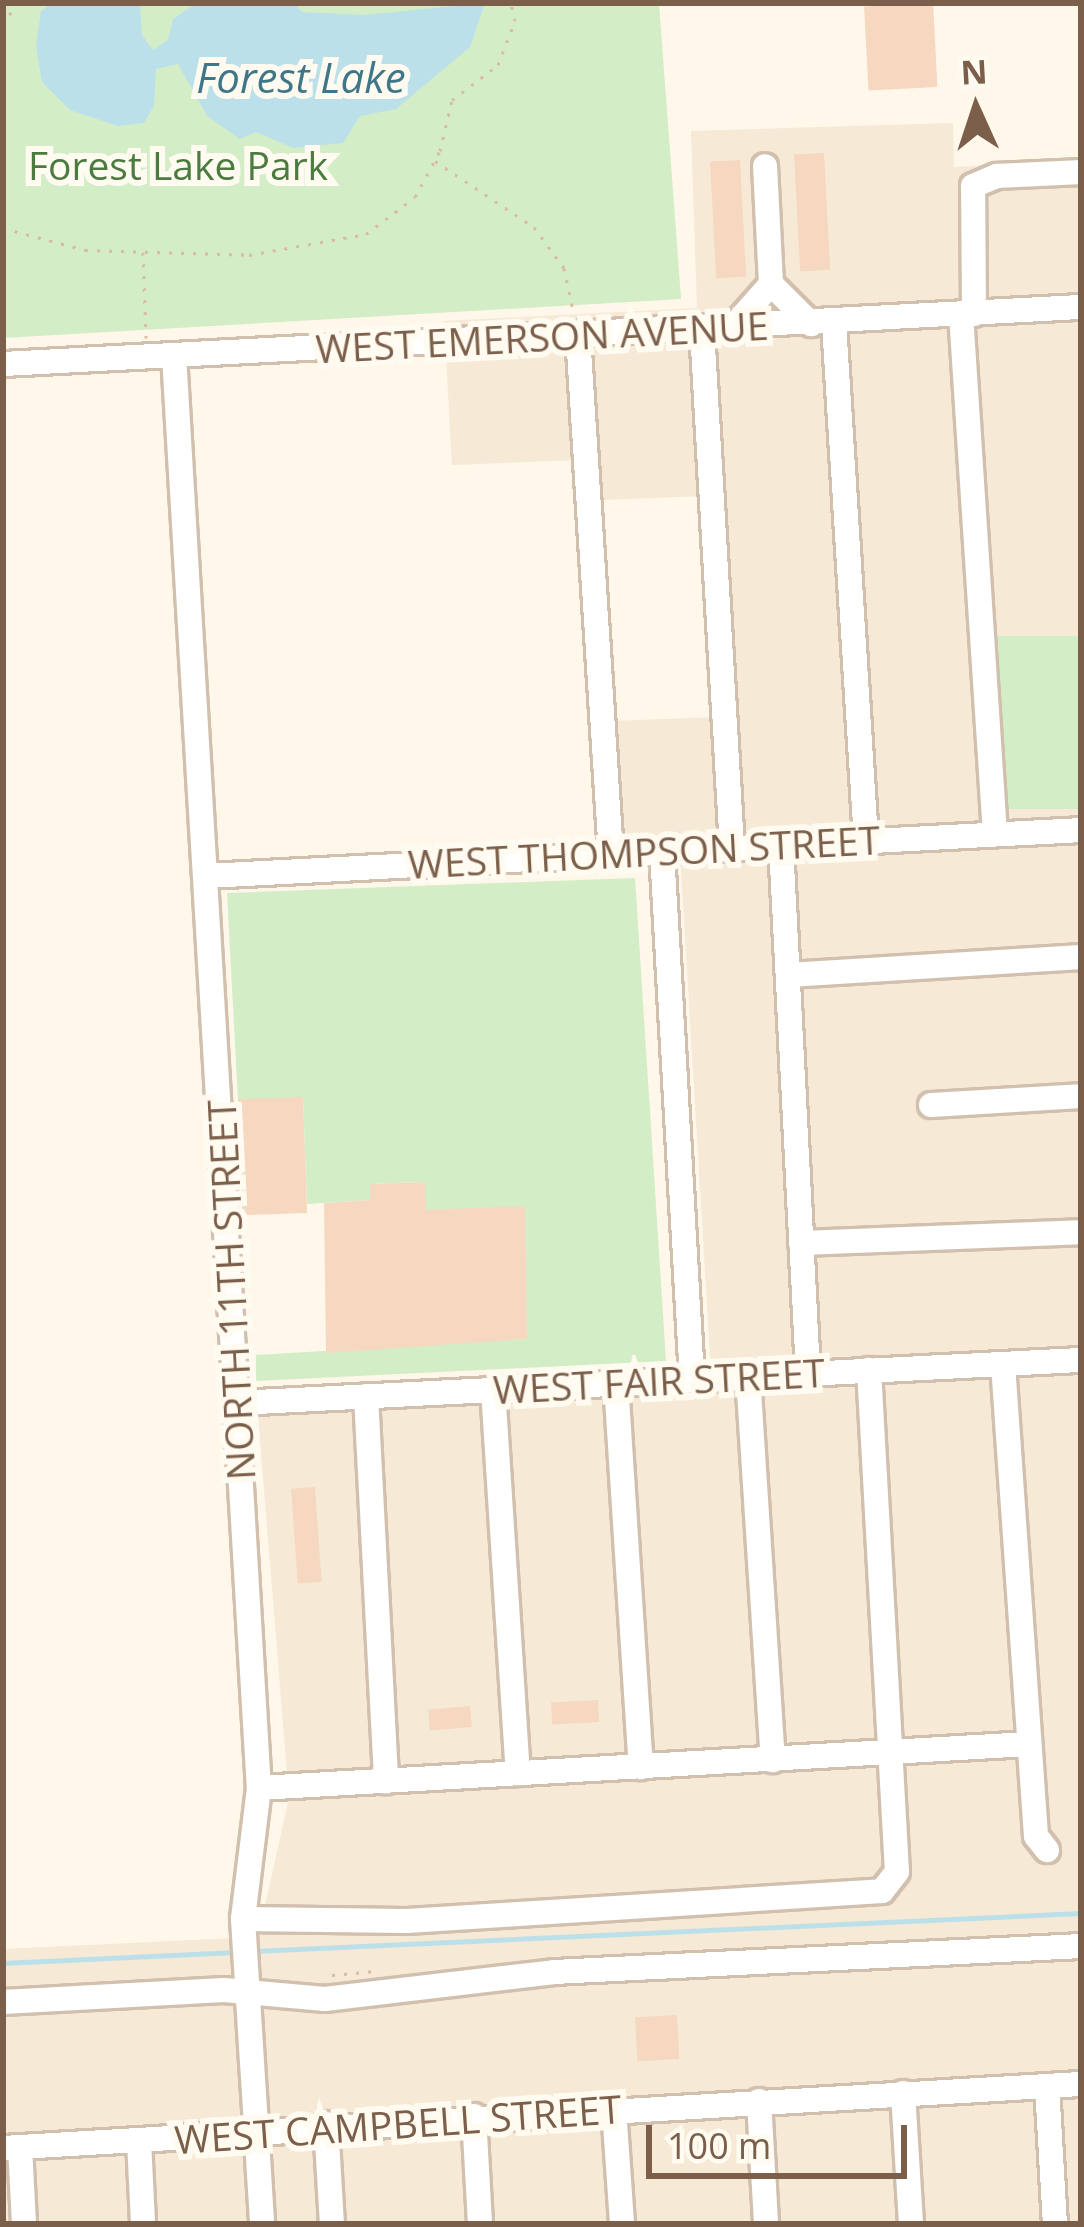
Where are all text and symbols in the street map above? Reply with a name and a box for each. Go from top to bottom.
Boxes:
north arrow [916,48,1036,168]
text: N [960,48,989,95]
water label: Forest Lake [196,52,406,102]
park label: Forest Lake Park [28,142,328,188]
street label: WEST EMERSON AVENUE [314,302,770,372]
street label: WEST THOMPSON STREET [407,816,881,888]
street label: NORTH 11TH STREET [198,1099,264,1481]
street label: WEST FAIR STREET [492,1349,826,1413]
street label: WEST CAMPBELL STREET [173,2085,623,2163]
scale bar [652,2101,913,2175]
text: 100 m [667,2121,771,2170]

